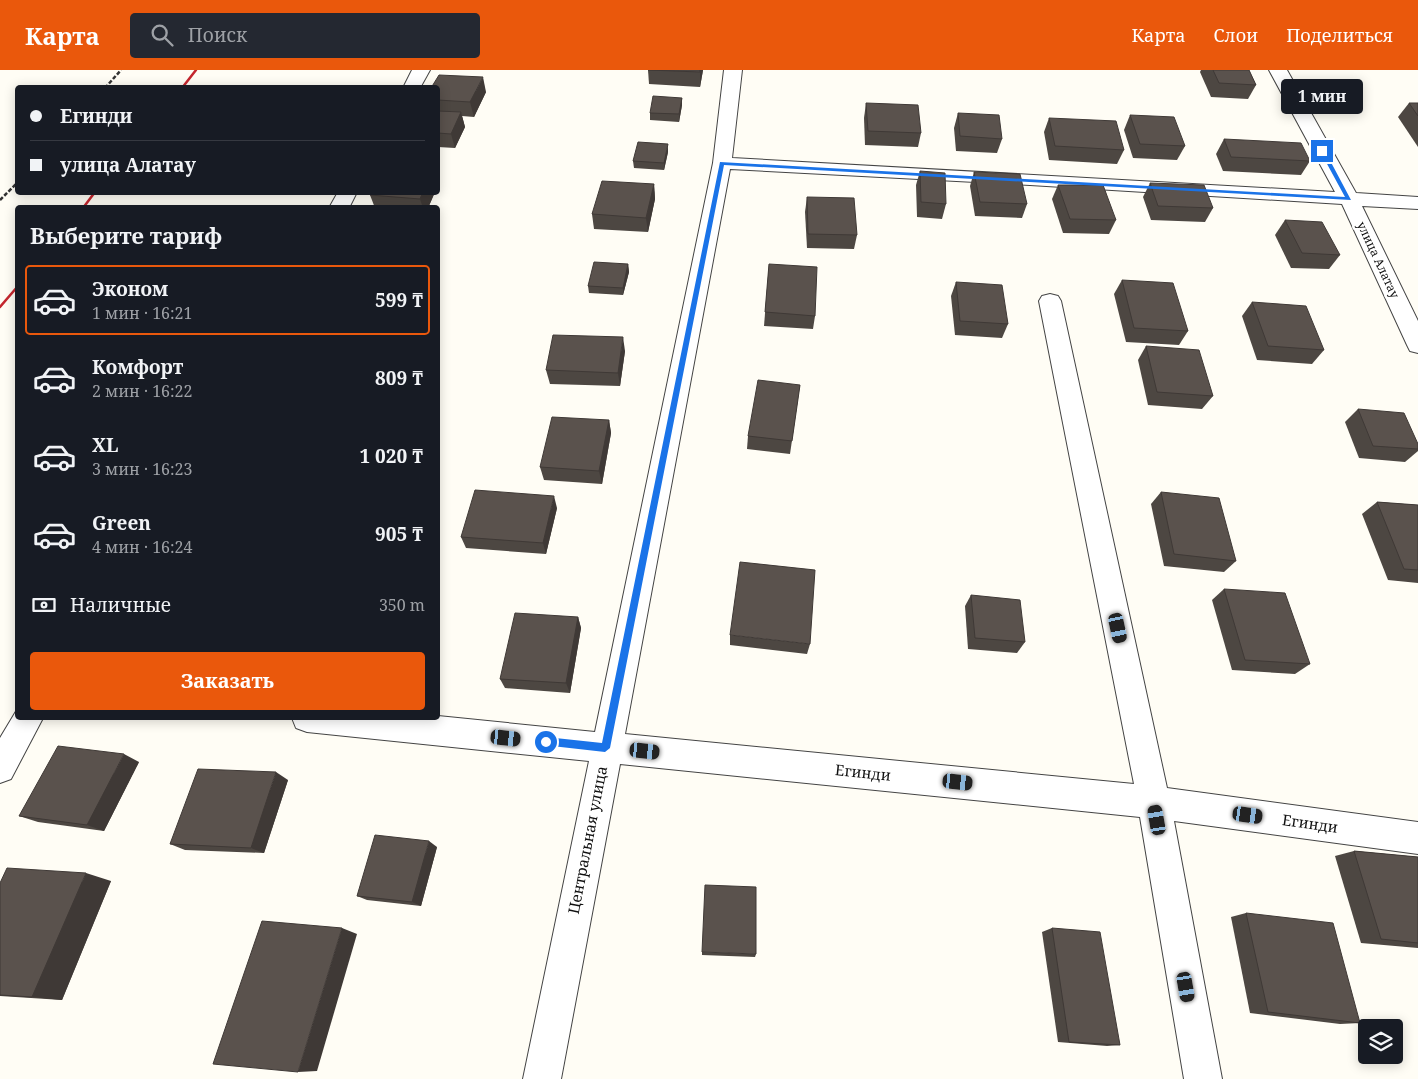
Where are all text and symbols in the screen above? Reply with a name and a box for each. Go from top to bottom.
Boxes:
search box [130,13,480,58]
text: Карта [25,19,100,52]
icon: search [148,21,176,49]
text: Поиск [188,22,247,48]
text: Карта [1131,23,1186,47]
text: Слои [1214,23,1258,47]
text: Поделиться [1286,23,1393,47]
callout: 1 мин [1281,78,1363,114]
text: 1 мин [1298,85,1346,107]
text: Егинди [60,103,132,129]
route end [1311,140,1333,162]
text: улица Алатау [60,152,196,178]
street label: улица Алатау [1353,219,1404,301]
text: Выберите тариф [30,220,222,250]
text: Эконом [92,276,168,302]
icon: car [32,278,77,323]
text: 599 ₸ [375,287,423,313]
text: 1 мин · 16:21 [92,302,193,324]
text: Комфорт [92,354,183,380]
icon: car [32,356,77,401]
text: 809 ₸ [375,365,423,391]
text: 2 мин · 16:22 [92,380,193,402]
text: XL [92,432,118,458]
icon: car [32,434,77,479]
text: 1 020 ₸ [359,443,423,469]
text: 3 мин · 16:23 [92,458,193,480]
text: Green [92,510,151,536]
icon: car [32,512,77,557]
text: 905 ₸ [375,521,423,547]
text: 4 мин · 16:24 [92,536,193,558]
icon: cash [30,591,58,619]
text: Наличные [70,592,171,618]
text: 350 m [379,594,425,616]
car [1107,612,1128,644]
button: Заказать [30,652,425,710]
car [490,729,521,747]
route start [535,731,557,753]
car [629,742,660,760]
street label: Егинди [834,759,892,785]
street label: Центральная улица [563,764,611,916]
car [942,773,973,791]
car [1147,804,1166,836]
car [1232,805,1263,825]
street label: Егинди [1281,809,1339,837]
car [1176,971,1195,1003]
map controls [1358,1019,1403,1064]
button: layers [1358,1019,1403,1064]

